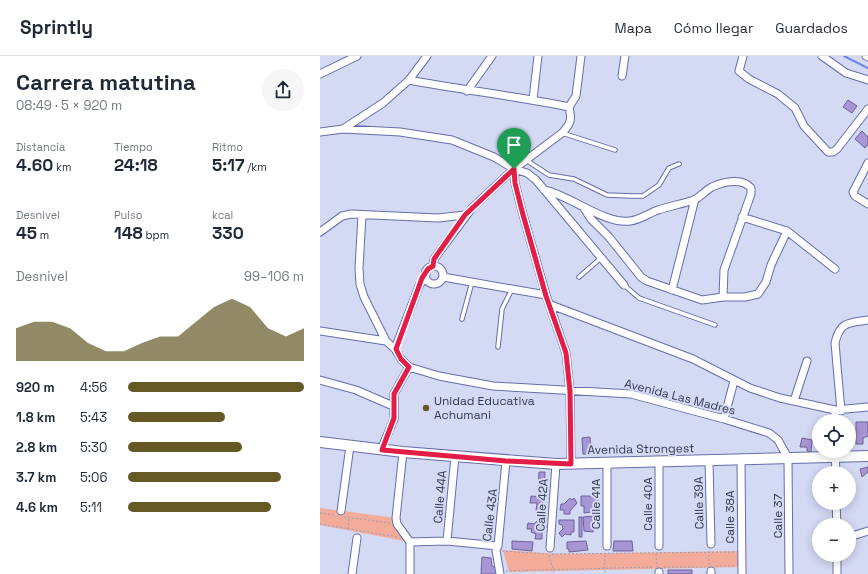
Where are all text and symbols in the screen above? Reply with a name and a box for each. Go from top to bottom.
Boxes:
text: Sprintly [20,15,93,40]
text: Mapa [615,19,652,37]
text: Cómo llegar [674,19,753,37]
text: Guardados [775,19,848,37]
text: Carrera matutina [16,68,196,96]
button: share [262,69,304,111]
text: 08:49 · 5 × 920 m [16,97,122,114]
pin [497,128,531,169]
icon: arrive [503,134,525,156]
text: Distancia [16,140,65,154]
text: Tiempo [114,140,153,154]
text: Ritmo [212,140,243,154]
text: 4.60 [16,154,53,176]
text: 24:18 [114,154,158,176]
text: 5:17 [212,154,244,176]
text: km [53,160,71,174]
text: /km [244,160,267,174]
text: Desnivel [16,208,60,222]
text: Pulso [114,208,143,222]
text: kcal [212,208,233,222]
text: 45 [16,222,37,244]
text: 148 [114,222,143,244]
text: 330 [212,222,244,244]
text: m [37,228,49,242]
text: bpm [143,228,169,242]
text: Desnivel [16,268,68,285]
text: 99–106 m [244,268,304,285]
street label: Avenida Las Madres [623,375,737,419]
text: 920 m [16,379,55,396]
text: 4:56 [80,379,107,396]
place label: Unidad Educativa Achumani [434,393,535,423]
marker: Unidad Educativa Achumani [421,403,431,413]
text: 1.8 km [16,409,55,426]
text: 5:43 [80,409,107,426]
map controls [812,414,856,562]
button: locate [812,414,856,458]
text: 2.8 km [16,439,57,456]
text: 5:30 [80,439,107,456]
street label: Avenida Strongest [587,440,695,458]
button: + [812,466,856,510]
text: 3.7 km [16,469,56,486]
text: 5:06 [80,469,107,486]
street label: Calle 44A [430,469,450,524]
street label: Calle 39A [691,476,707,530]
street label: Calle 40A [640,477,656,531]
street label: Calle 42A [532,478,552,532]
street label: Calle 41A [588,478,604,529]
street label: Calle 43A [479,487,501,542]
street label: Calle 38A [722,490,738,543]
street label: Calle 37 [770,493,786,538]
text: 4.6 km [16,499,58,516]
text: 5:11 [80,499,102,516]
button: − [812,518,856,562]

